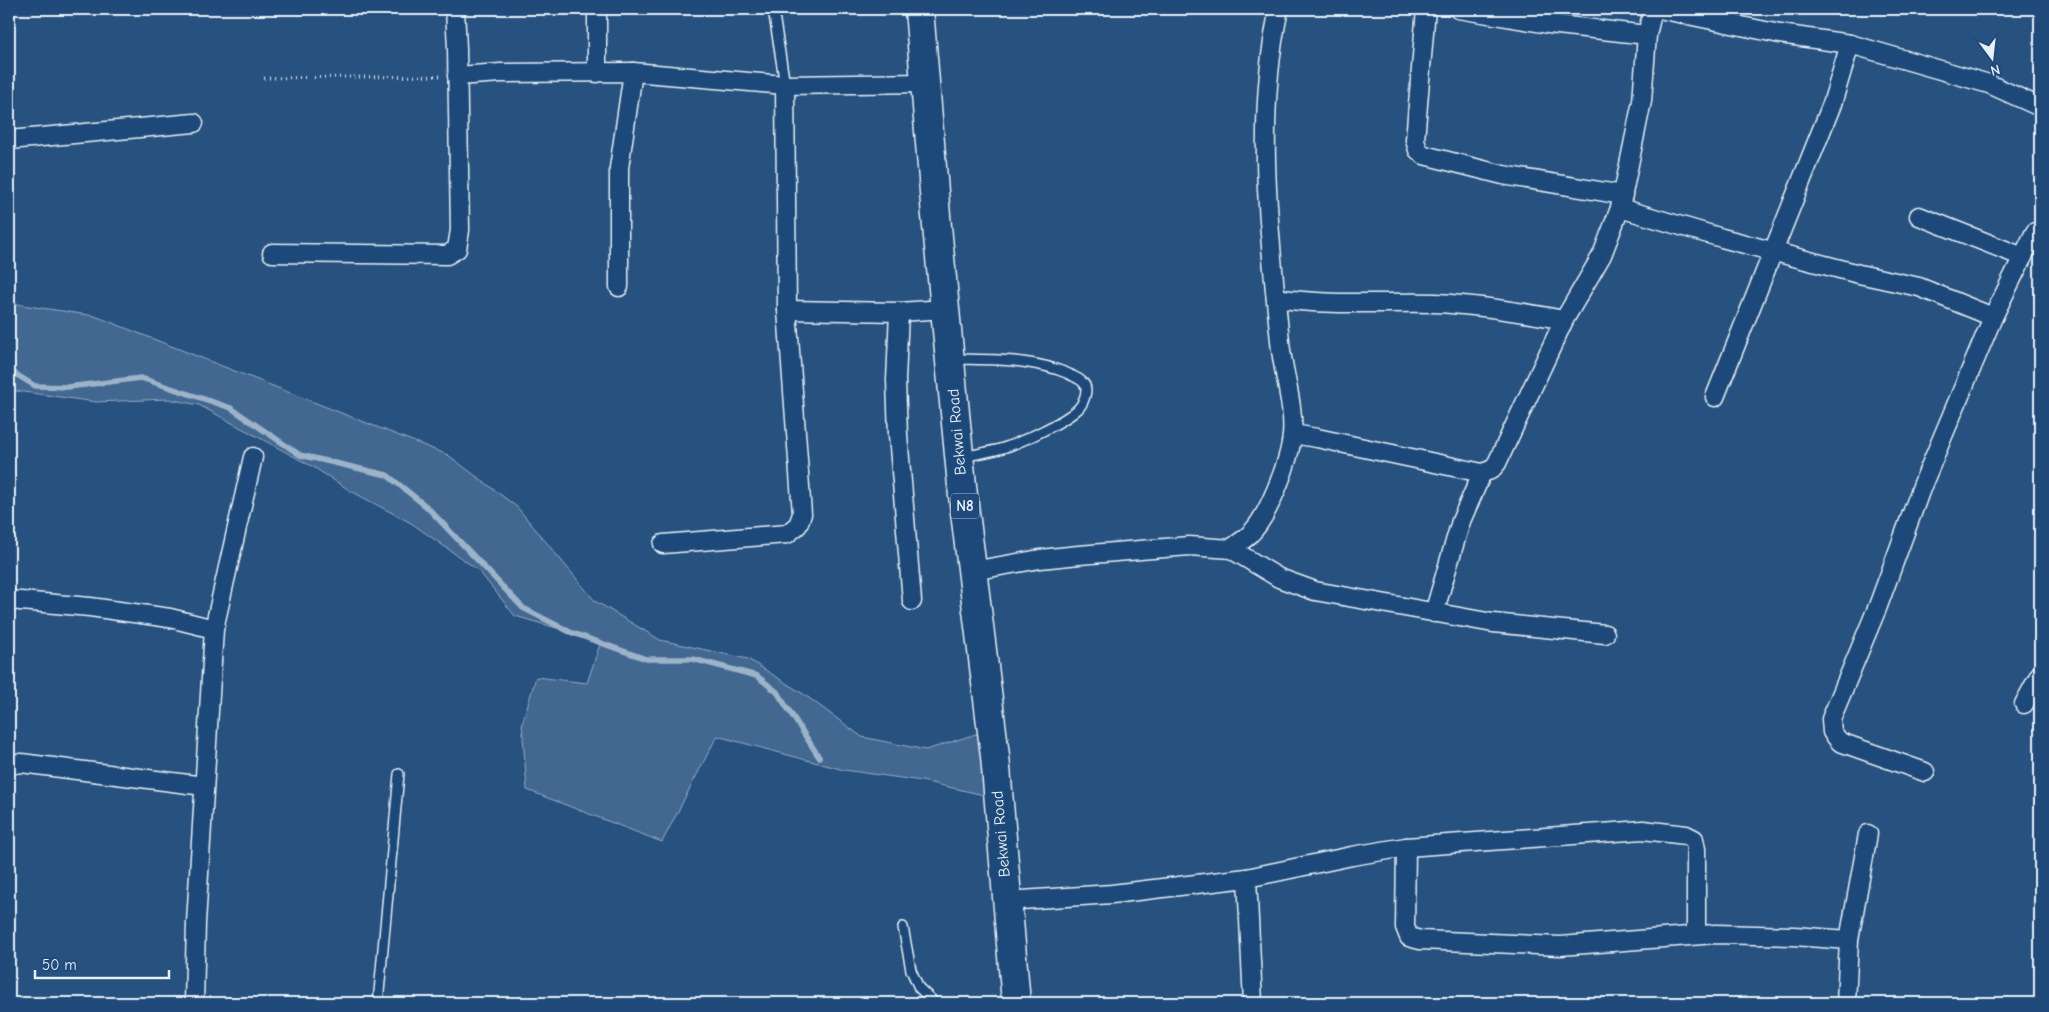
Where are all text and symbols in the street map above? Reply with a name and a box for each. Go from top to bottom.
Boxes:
north arrow [1966,32,2016,82]
text: N [1989,61,2002,79]
street label: Bekwai Road [944,388,970,476]
road number: N8 [951,494,979,518]
street label: Bekwai Road [988,790,1014,878]
scale bar [35,947,169,979]
text: 50 m [42,956,77,974]

